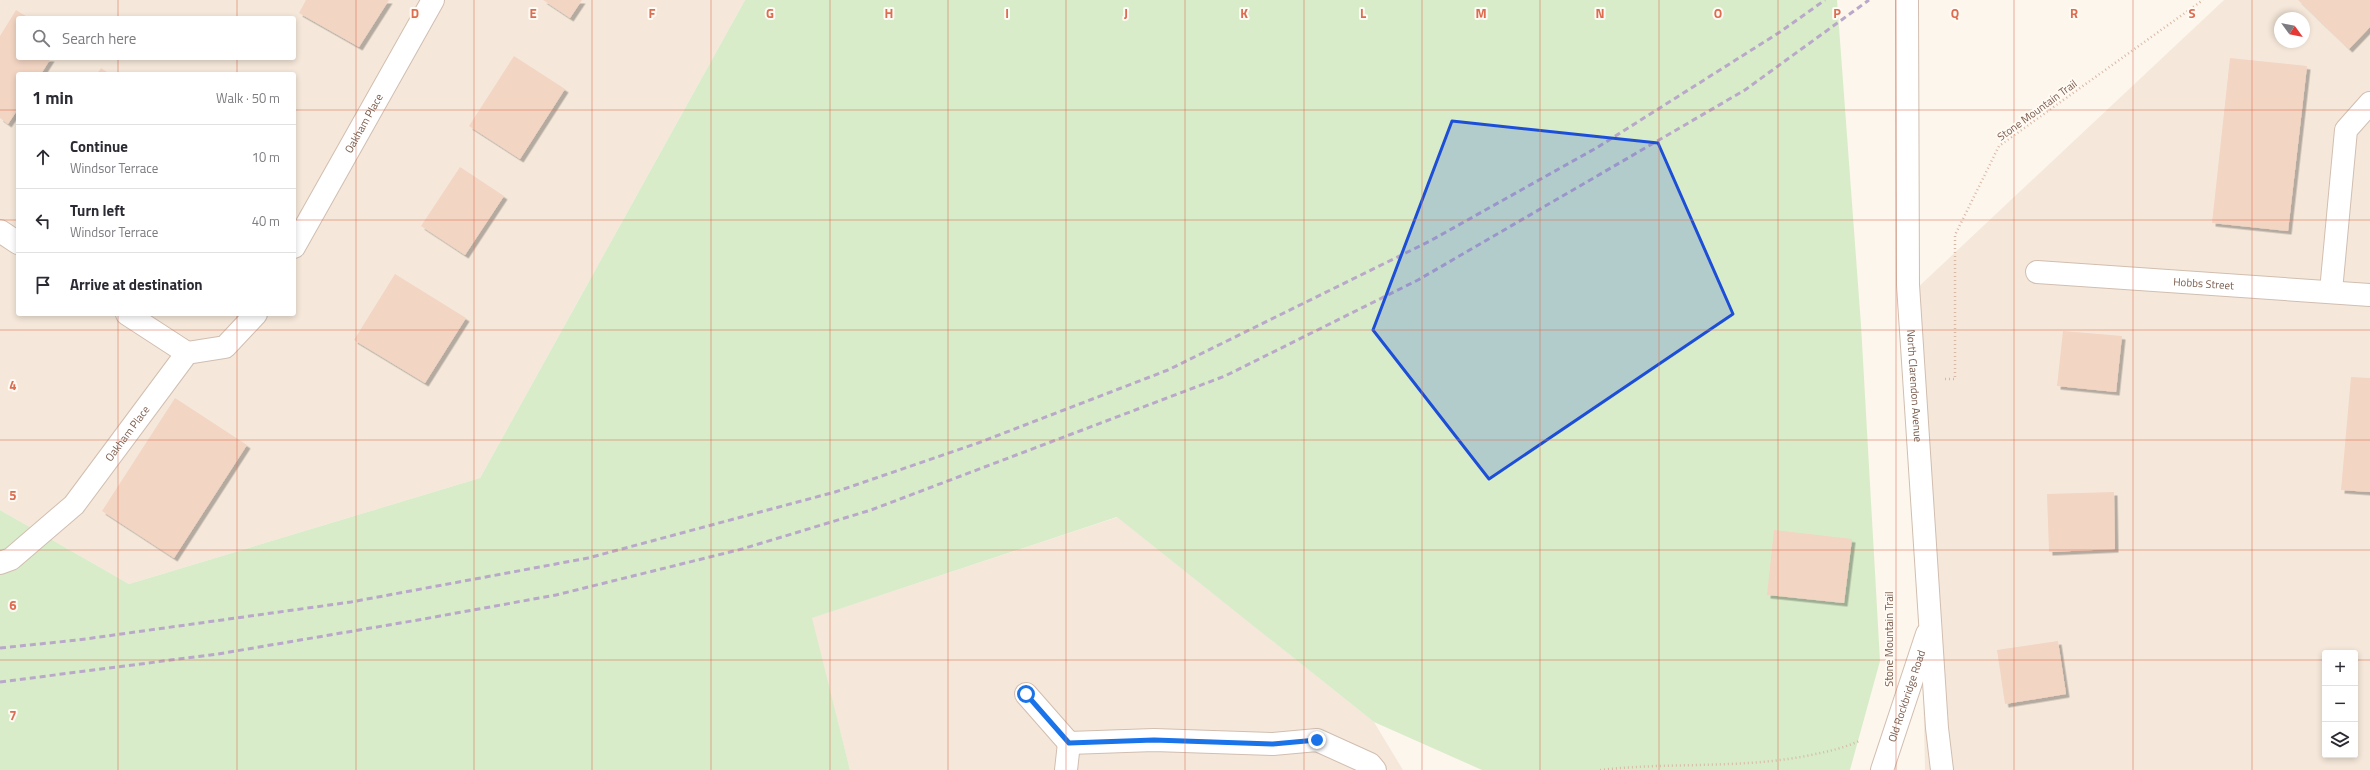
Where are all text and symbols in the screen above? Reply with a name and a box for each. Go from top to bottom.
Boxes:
text: D [411,3,419,23]
text: E [529,3,537,23]
text: F [649,3,656,23]
text: G [766,3,774,23]
text: H [885,3,893,23]
text: I [1005,3,1009,23]
text: J [1124,3,1128,23]
text: K [1240,3,1248,23]
text: L [1360,3,1366,23]
text: M [1475,3,1487,23]
text: N [1595,3,1605,23]
text: O [1714,3,1722,23]
text: P [1833,3,1841,23]
text: Q [1951,3,1959,23]
text: R [2070,3,2078,23]
text: S [2188,3,2196,23]
north arrow [2274,12,2310,48]
search box [16,16,296,60]
icon: search [30,27,52,49]
text: Search here [62,27,136,50]
street label: Stone Mountain Trail [1994,76,2080,144]
text: 1 min [32,85,73,111]
text: Walk · 50 m [216,88,280,108]
street label: Oakham Place [340,90,387,156]
text: Continue [70,135,128,158]
icon: ahead [32,146,54,168]
text: 10 m [252,147,280,167]
text: Windsor Terrace [70,158,158,178]
text: Turn left [70,199,125,222]
icon: left [32,210,54,232]
text: 40 m [252,211,280,231]
text: Windsor Terrace [70,222,158,242]
text: Arrive at destination [70,273,203,296]
street label: Hobbs Street [2173,273,2235,294]
icon: arrive [32,274,54,296]
street label: North Clarendon Avenue [1903,329,1926,443]
text: 4 [9,375,17,395]
street label: Oakham Place [101,402,154,465]
text: 5 [9,485,17,505]
street label: Stone Mountain Trail [1881,591,1897,687]
text: 6 [9,595,17,615]
street label: Old Rockbridge Road [1884,648,1929,744]
map controls [2322,650,2358,758]
button: + [2322,650,2358,686]
route start [1017,685,1035,703]
button: − [2322,686,2358,722]
text: 7 [9,705,17,725]
button: layers [2322,722,2358,758]
route end [1308,731,1326,749]

